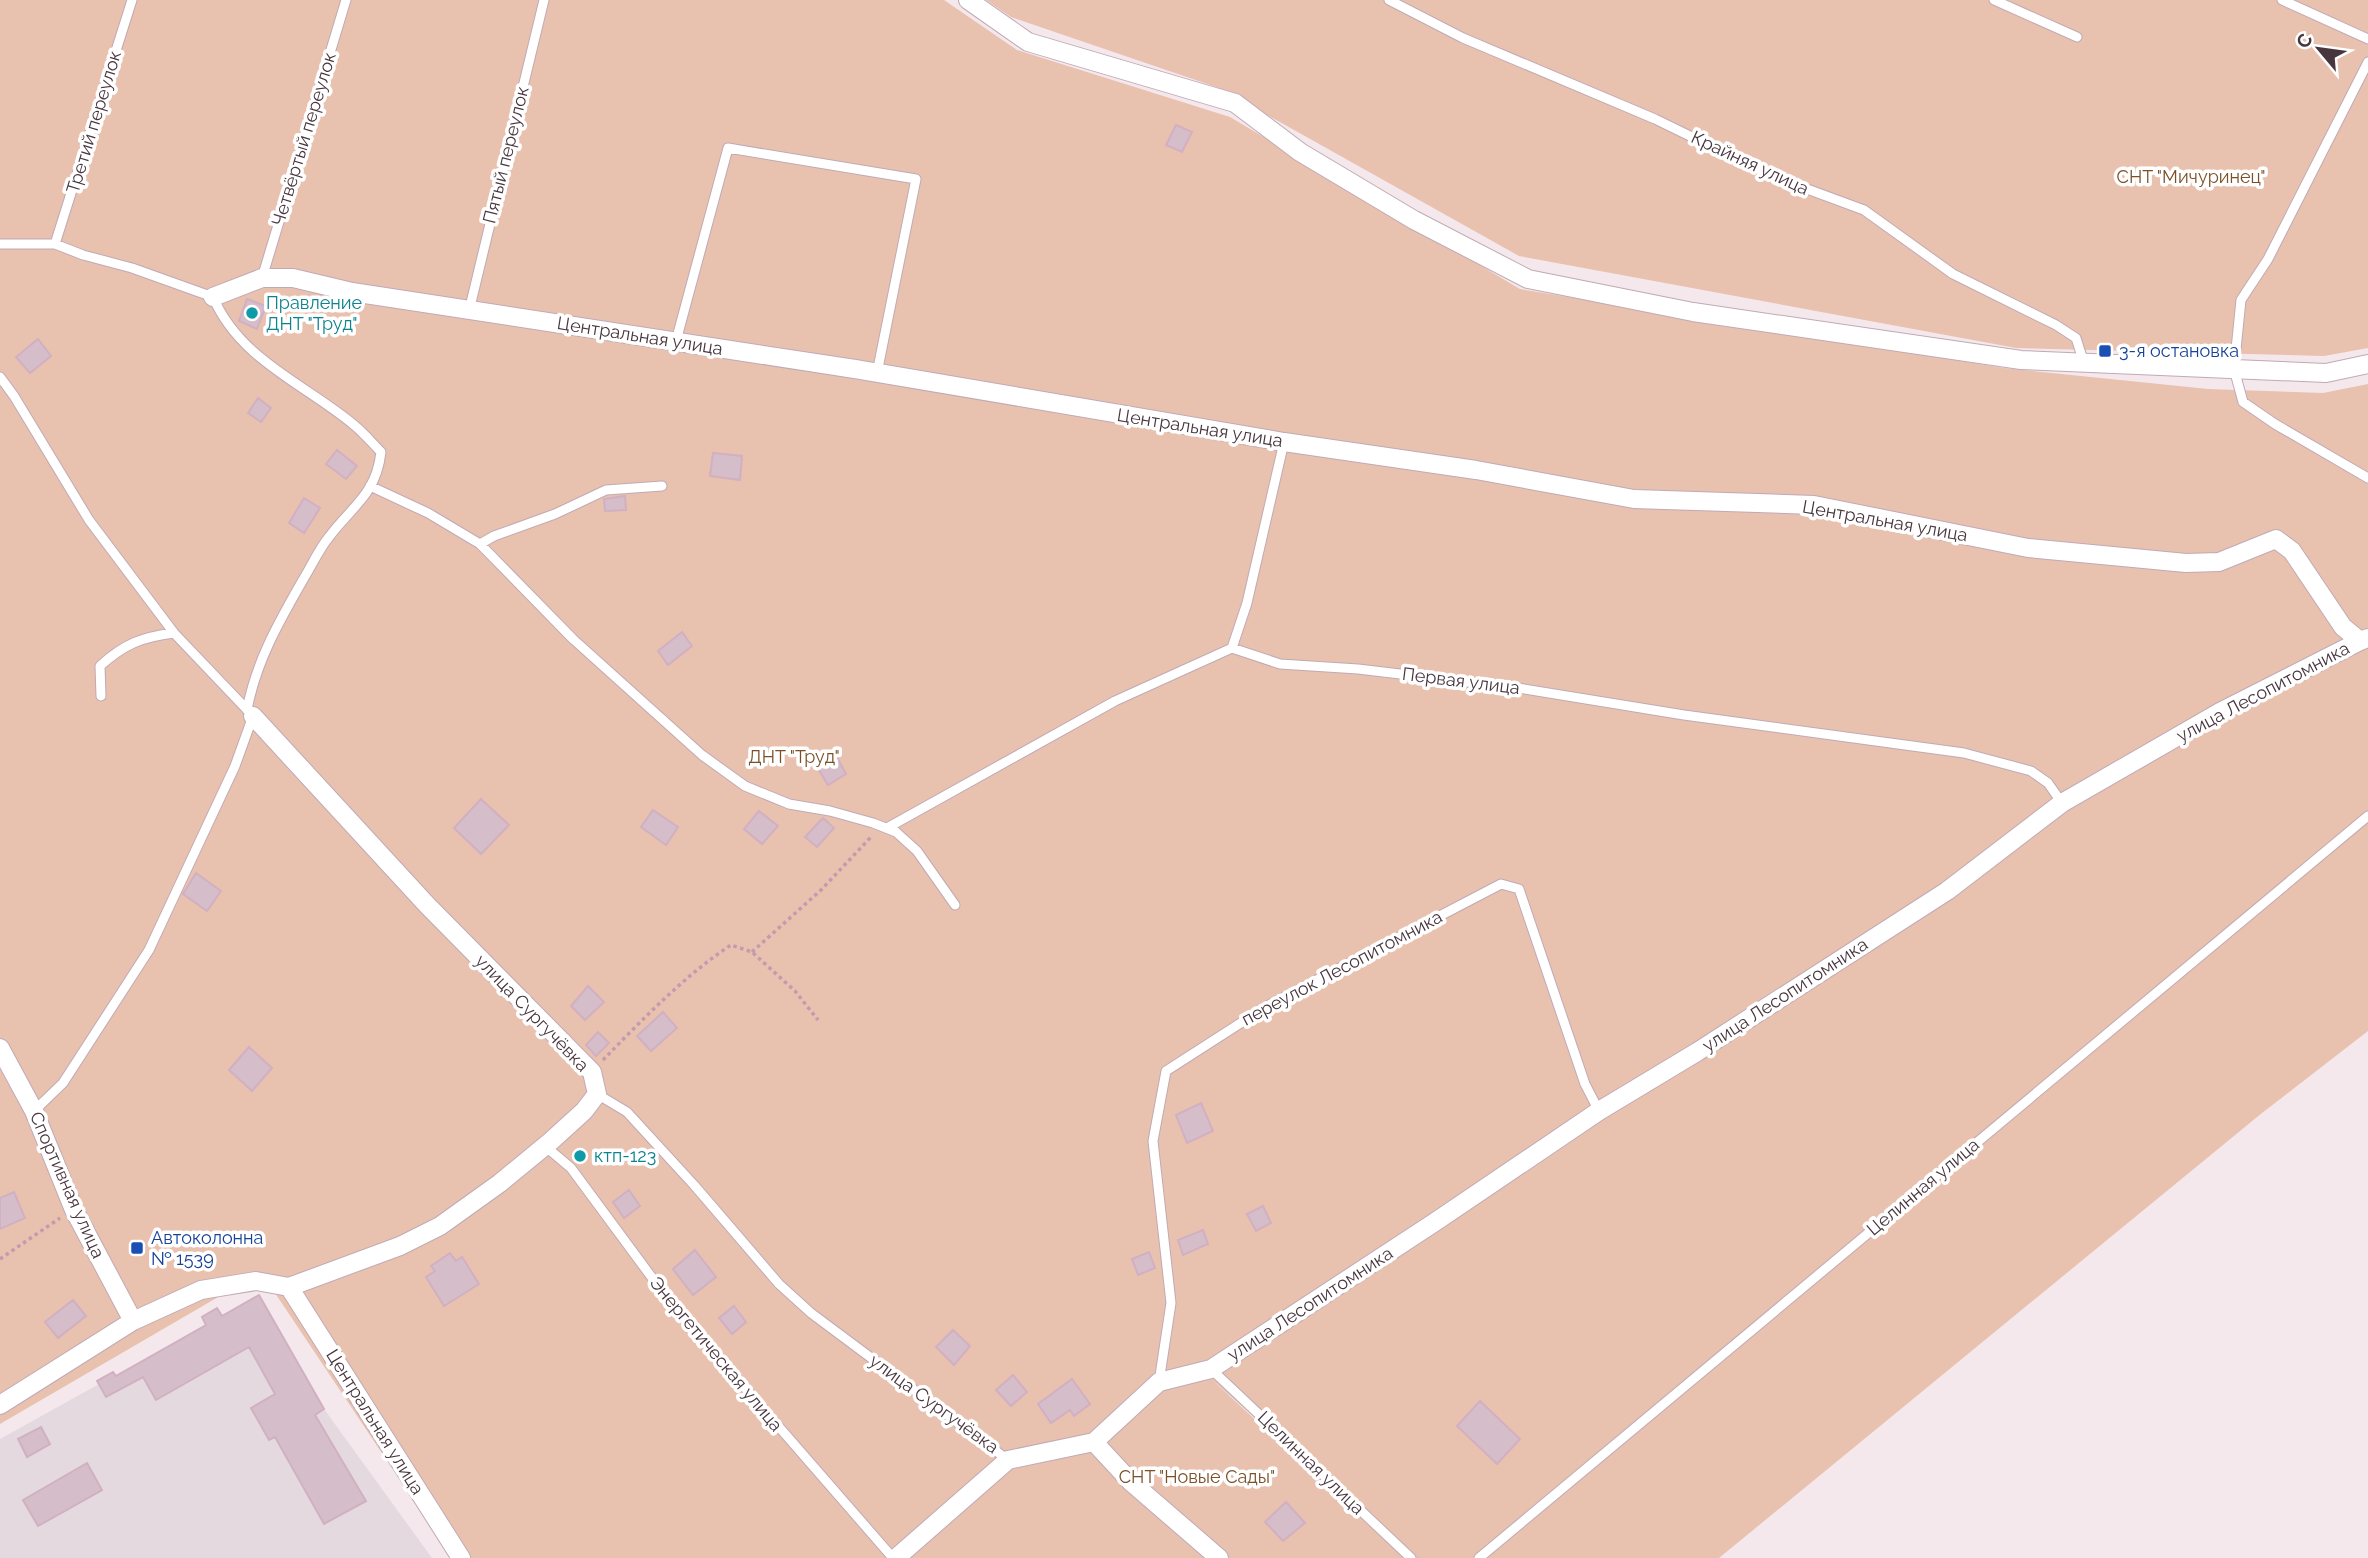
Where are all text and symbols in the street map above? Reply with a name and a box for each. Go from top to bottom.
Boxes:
north arrow [2284,14,2354,84]
text: С [2291,30,2317,52]
street label: Третий переулок [62,48,125,196]
street label: Четвёртый переулок [267,50,340,228]
street label: Пятый переулок [478,84,533,226]
street label: Крайняя улица [1688,126,1812,199]
park label: СНТ "Мичуринец" [2117,166,2265,187]
place label: Правление ДНТ "Труд" [266,292,362,334]
marker: Правление ДНТ "Труд" [244,305,260,321]
street label: Центральная улица [556,312,724,359]
place label: 3-я остановка [2119,340,2239,361]
marker: 3-я остановка [2097,343,2113,359]
street label: Центральная улица [1116,404,1284,451]
street label: Центральная улица [1801,496,1969,545]
street label: улица Лесопитомника [2173,637,2353,746]
street label: Первая улица [1401,663,1521,698]
park label: ДНТ "Труд" [748,746,840,767]
street label: переулок Лесопитомника [1238,906,1446,1029]
street label: улица Лесопитомника [1698,933,1871,1056]
street label: улица Сургучёвка [471,950,594,1075]
street label: Спортивная улица [26,1108,109,1261]
street label: Целинная улица [1862,1134,1983,1240]
place label: ктп-123 [594,1145,656,1166]
marker: ктп-123 [572,1148,588,1164]
place label: Автоколонна № 1539 [151,1227,263,1269]
marker: Автоколонна № 1539 [129,1240,145,1256]
street label: улица Лесопитомника [1223,1242,1396,1365]
street label: Энергетическая улица [646,1272,787,1435]
street label: Центральная улица [322,1345,429,1498]
street label: улица Сургучёвка [866,1350,1003,1457]
street label: Целинная улица [1254,1407,1369,1519]
park label: СНТ "Новые Сады" [1119,1466,1275,1487]

